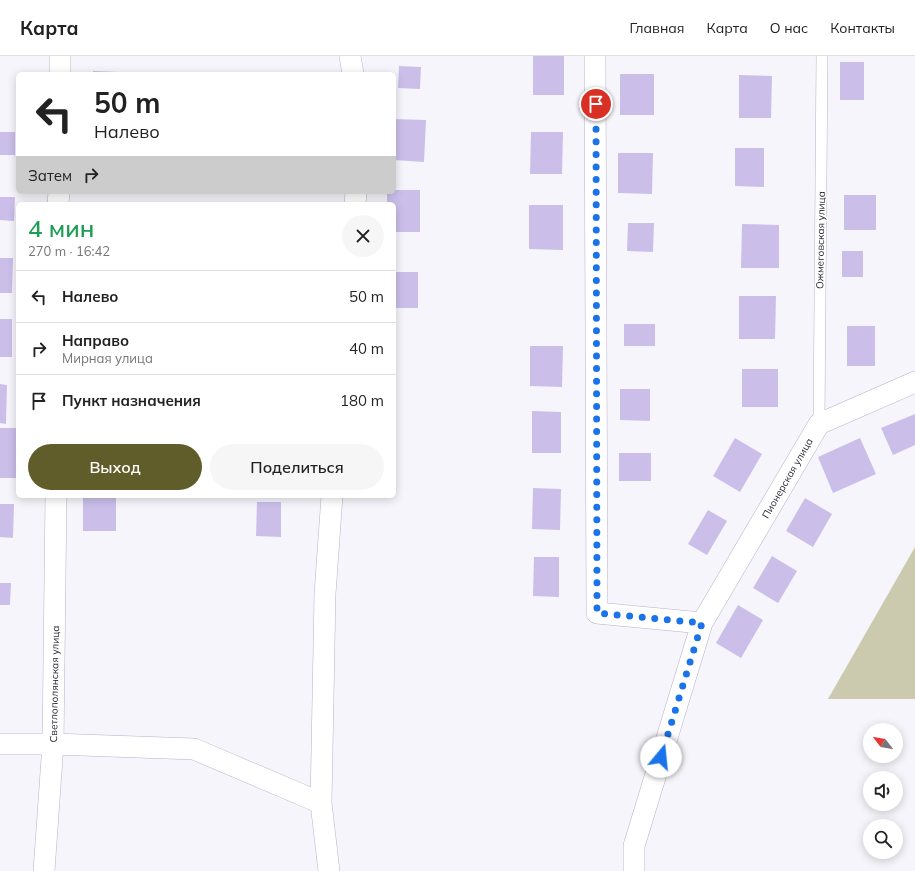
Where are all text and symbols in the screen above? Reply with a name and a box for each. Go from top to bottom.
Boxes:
text: Карта [20,16,78,40]
text: Главная [630,19,685,37]
text: Карта [707,19,748,37]
text: О нас [770,19,808,37]
text: Контакты [830,19,895,37]
text: 50 m [94,85,160,120]
pin [579,87,613,121]
icon: left [28,88,80,140]
icon: arrive [585,93,607,115]
text: Налево [94,120,160,143]
icon: right [80,164,102,186]
text: Затем [28,166,72,185]
street label: Ожмеговская улица [813,191,828,289]
text: 4 мин [28,213,94,243]
button: close [342,215,384,257]
text: 270 m · 16:42 [28,243,110,259]
icon: left [28,286,50,308]
text: Налево [62,287,118,306]
text: 50 m [349,287,384,306]
text: Направо [62,331,129,350]
icon: right [28,338,50,360]
text: 40 m [349,339,384,358]
text: Мирная улица [62,350,153,366]
icon: arrive [28,390,50,412]
text: Пункт назначения [62,391,201,410]
text: 180 m [340,391,384,410]
street label: Пионерская улица [759,436,816,521]
button: Выход [28,444,202,490]
button: Поделиться [210,444,384,490]
street label: Светлополянская улица [47,625,62,743]
north arrow [863,723,903,763]
map controls [863,723,903,859]
position arrow [640,736,682,778]
button: sound [863,771,903,811]
button: search [863,819,903,859]

